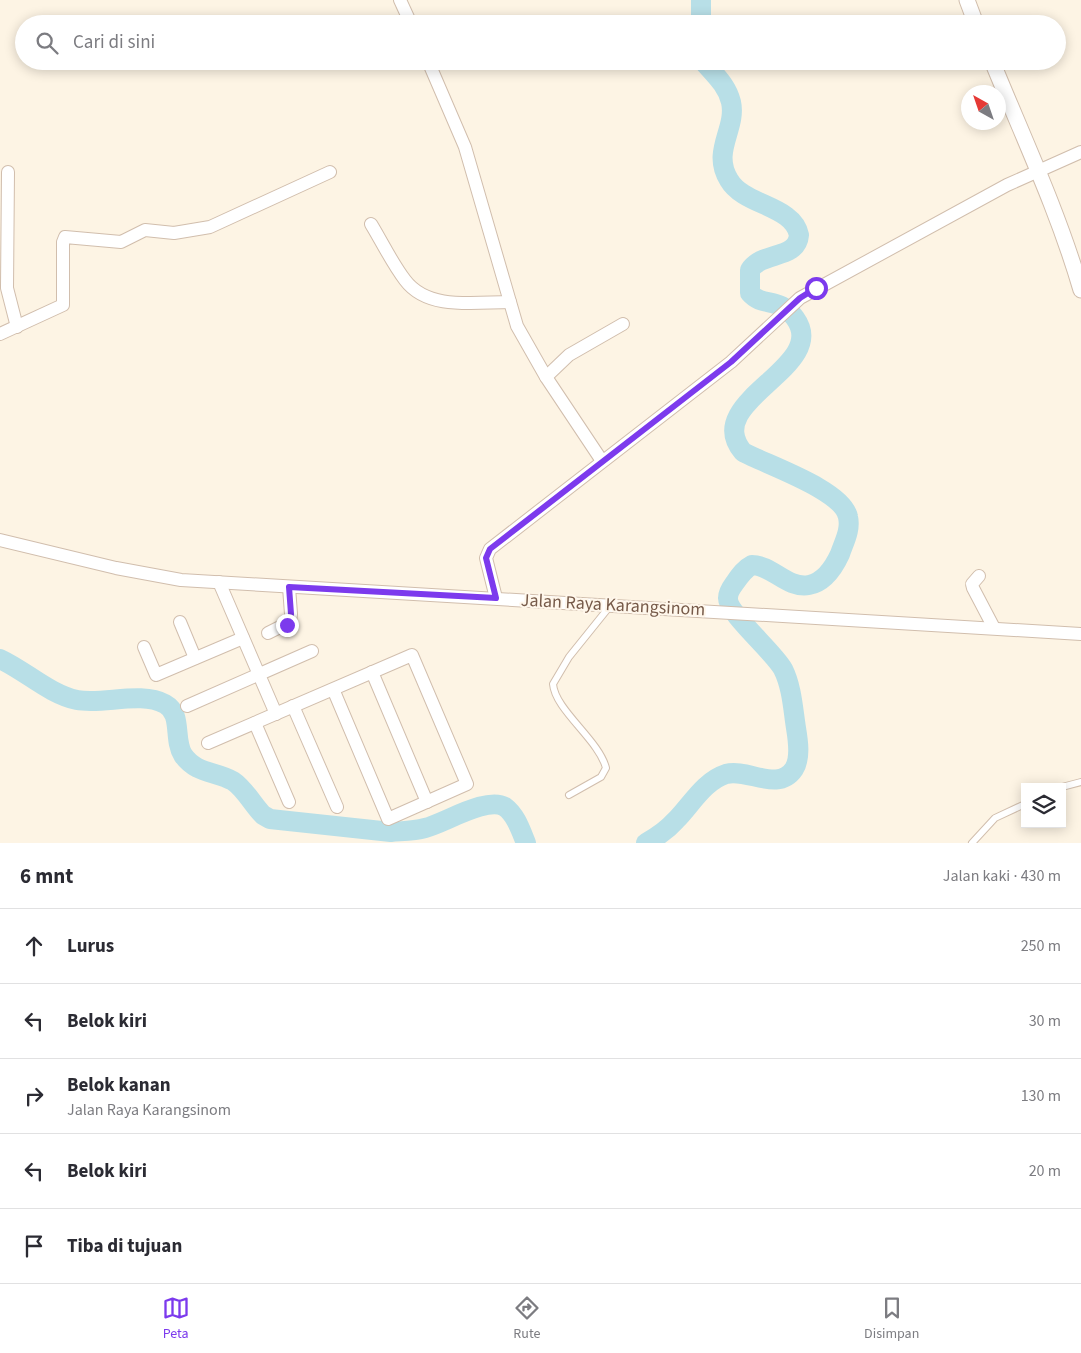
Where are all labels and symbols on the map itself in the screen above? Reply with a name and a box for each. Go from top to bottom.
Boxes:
north arrow [961,85,1006,130]
route start [805,277,828,300]
street label: Jalan Raya Karangsinom [520,588,706,622]
route end [276,614,299,637]

